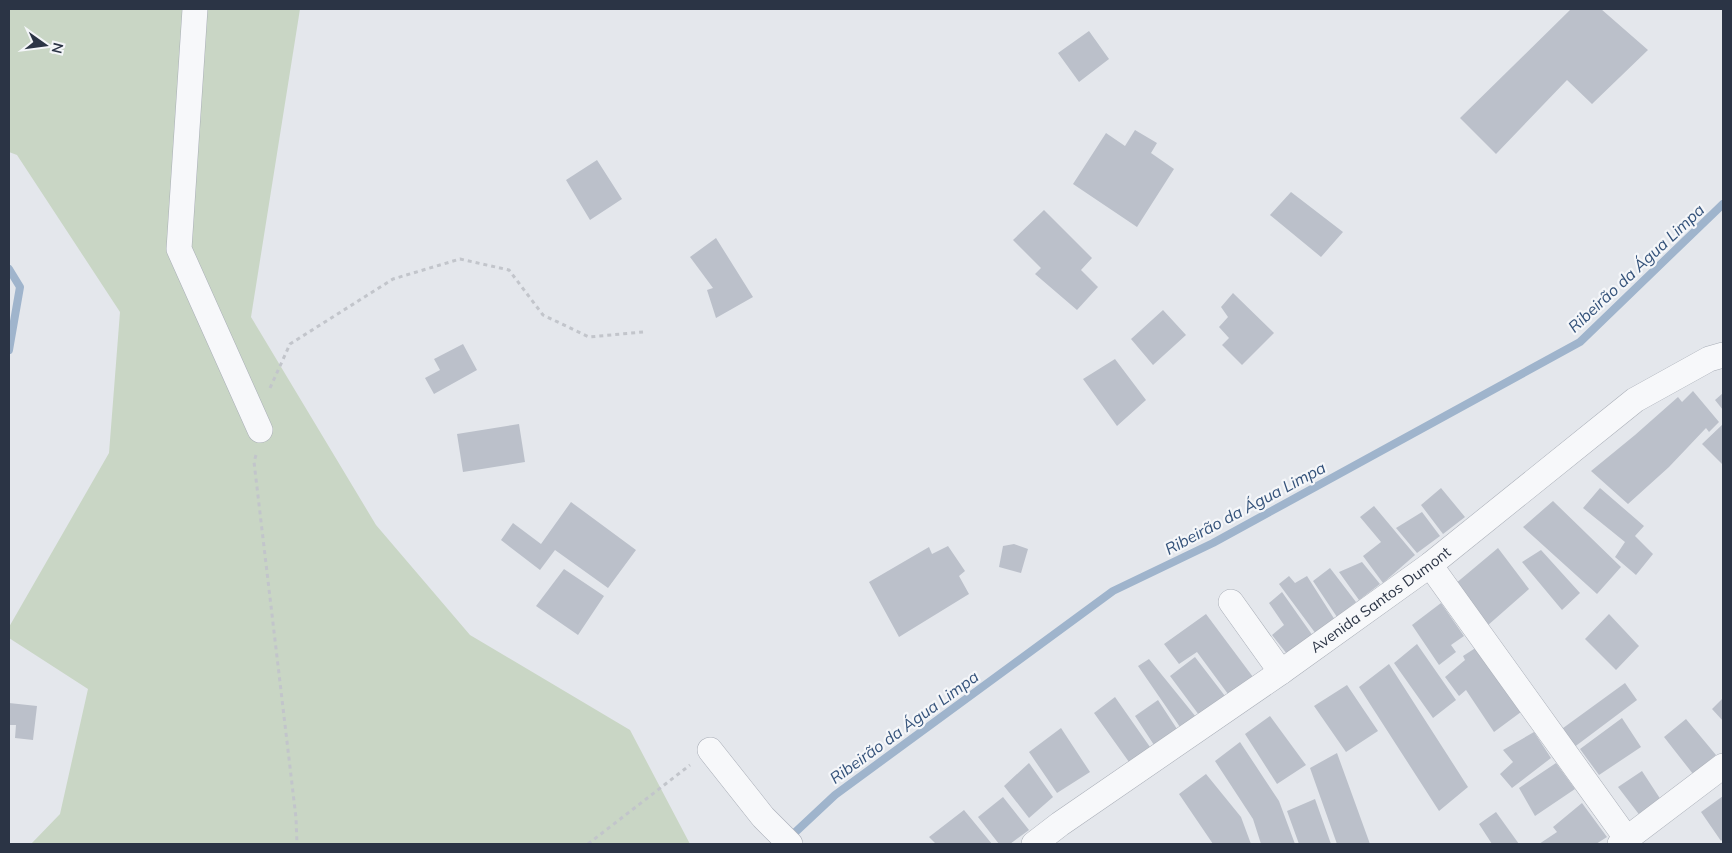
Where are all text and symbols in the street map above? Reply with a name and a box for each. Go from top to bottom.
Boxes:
north arrow [20,20,70,70]
text: N [48,41,68,55]
water label: Ribeirão da Água Limpa [1564,199,1709,336]
water label: Ribeirão da Água Limpa [1161,457,1329,559]
street label: Avenida Santos Dumont [1306,542,1454,657]
water label: Ribeirão da Água Limpa [826,666,983,788]

